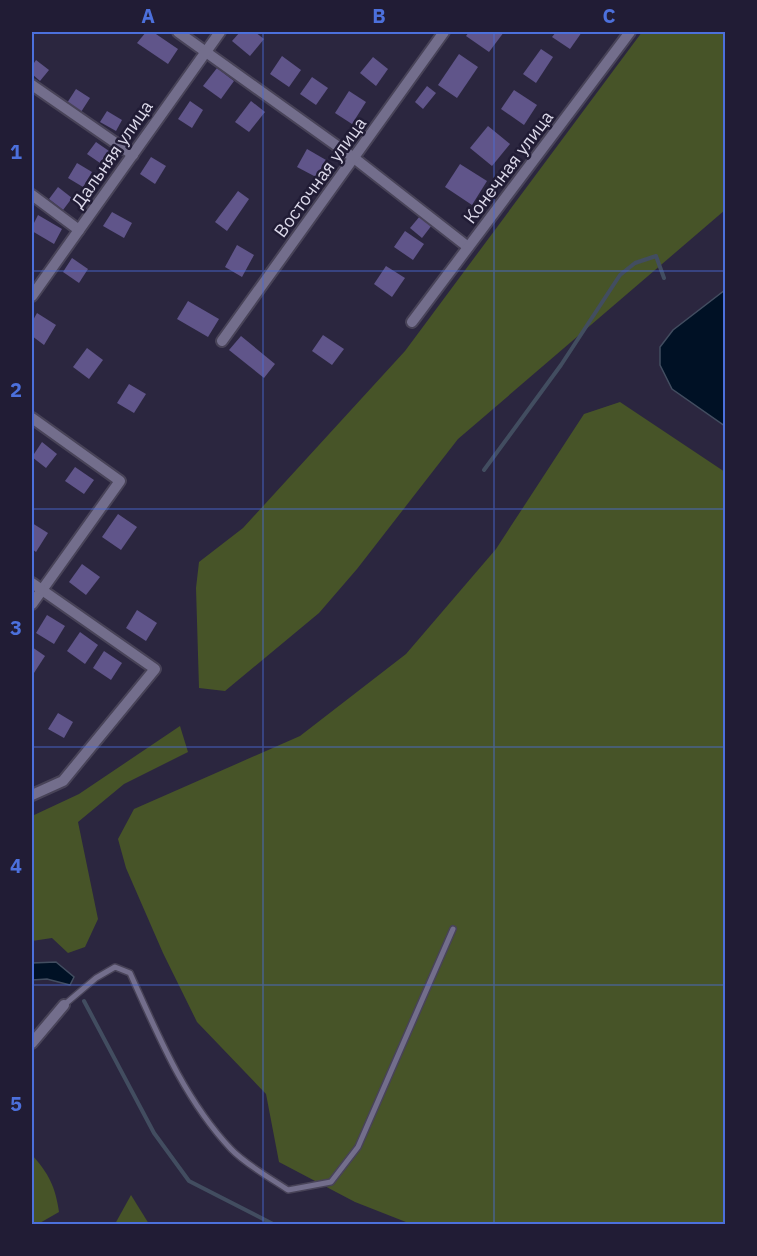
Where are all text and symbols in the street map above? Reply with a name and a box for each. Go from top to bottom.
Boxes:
text: A [141,2,155,29]
text: B [372,2,386,29]
text: C [602,2,616,29]
street label: Дальняя улица [66,95,158,212]
street label: Конечная улица [458,106,558,228]
street label: Восточная улица [269,112,372,242]
text: 1 [10,138,22,165]
text: 2 [10,376,22,403]
text: 3 [10,614,22,641]
text: 4 [10,852,22,879]
text: 5 [10,1090,22,1117]

